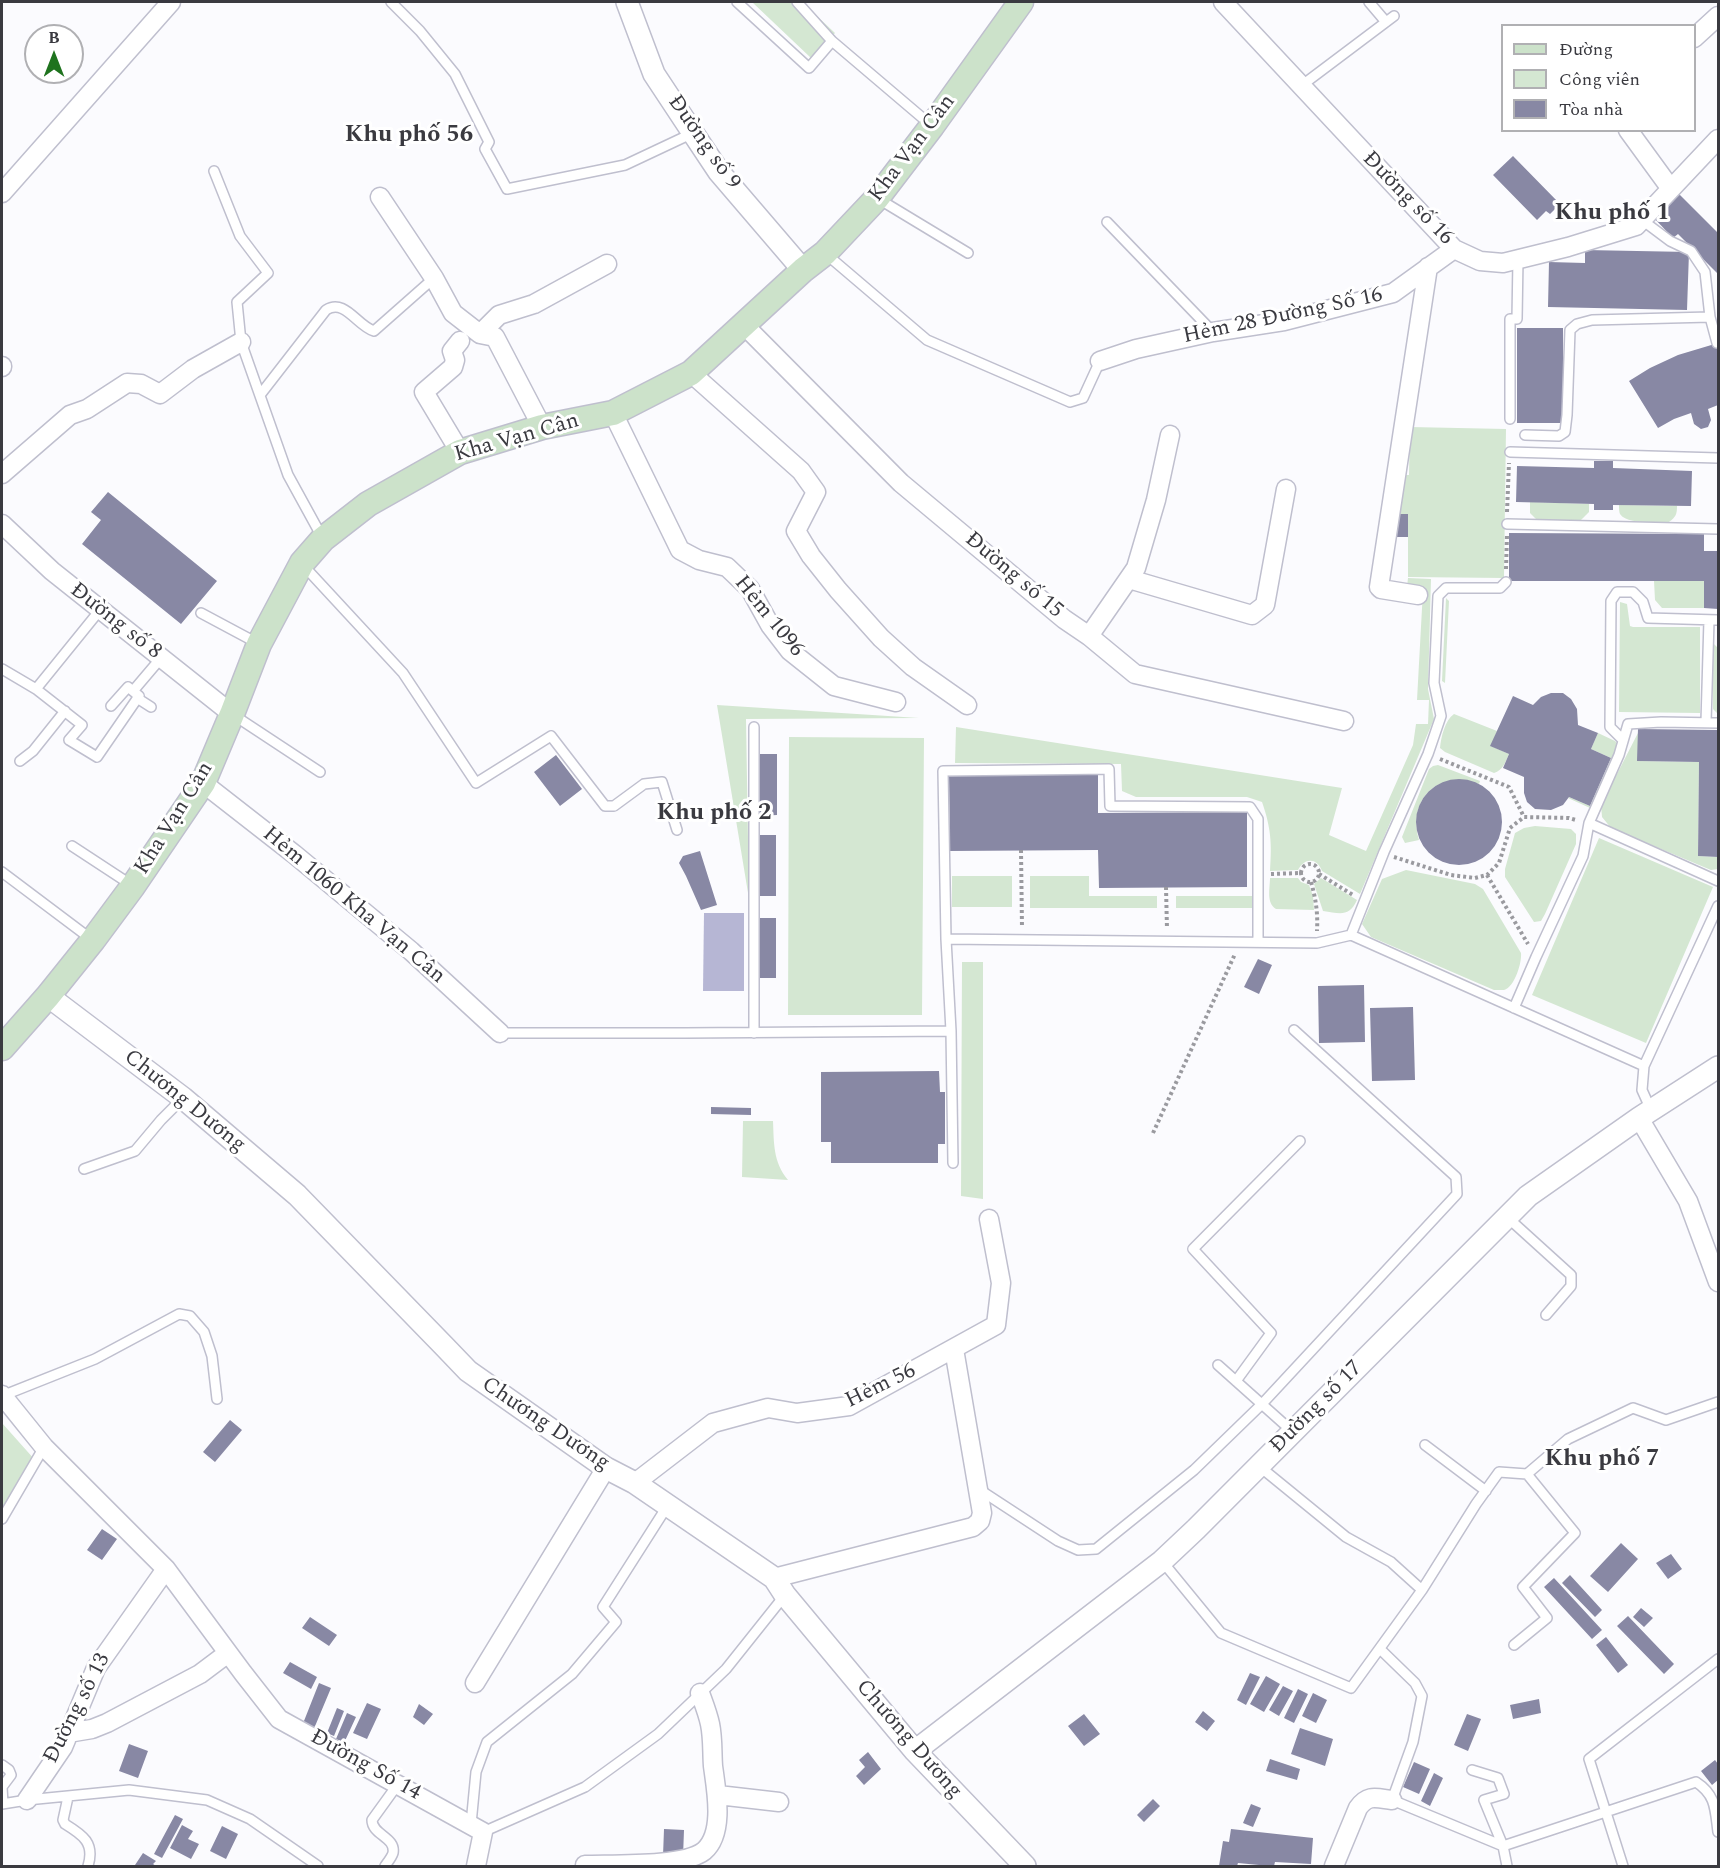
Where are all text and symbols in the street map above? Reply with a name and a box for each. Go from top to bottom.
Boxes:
north arrow [24,24,84,84]
legend [1501,24,1696,132]
text: B [48,26,60,50]
text: Đường [1559,36,1613,63]
text: Công viên [1559,66,1640,93]
street label: Kha Vạn Cân [864,90,962,208]
street label: Đường số 9 [661,91,745,195]
text: Tòa nhà [1559,96,1623,123]
district label: Khu phố 56 [345,122,473,150]
street label: Đường số 16 [1356,147,1458,251]
district label: Khu phố 1 [1555,200,1669,228]
street label: Hẻm 28 Đường Số 16 [1181,283,1385,351]
street label: Kha Vạn Cân [452,409,582,469]
street label: Đường số 15 [958,527,1068,625]
street label: Hẻm 1096 [727,571,809,663]
street label: Đường số 8 [64,578,166,666]
street label: Kha Vạn Cân [130,758,220,880]
district label: Khu phố 2 [657,800,771,828]
street label: Hẻm 1060 Kha Vạn Cân [256,822,450,990]
street label: Chương Dương [118,1045,250,1159]
street label: Đường số 17 [1265,1356,1369,1460]
street label: Hẻm 56 [842,1359,920,1415]
street label: Chương Dương [476,1372,614,1478]
district label: Khu phố 7 [1545,1446,1659,1474]
street label: Đường số 13 [39,1649,117,1769]
street label: Chương Dương [849,1675,967,1805]
street label: Đường Số 14 [305,1725,425,1807]

